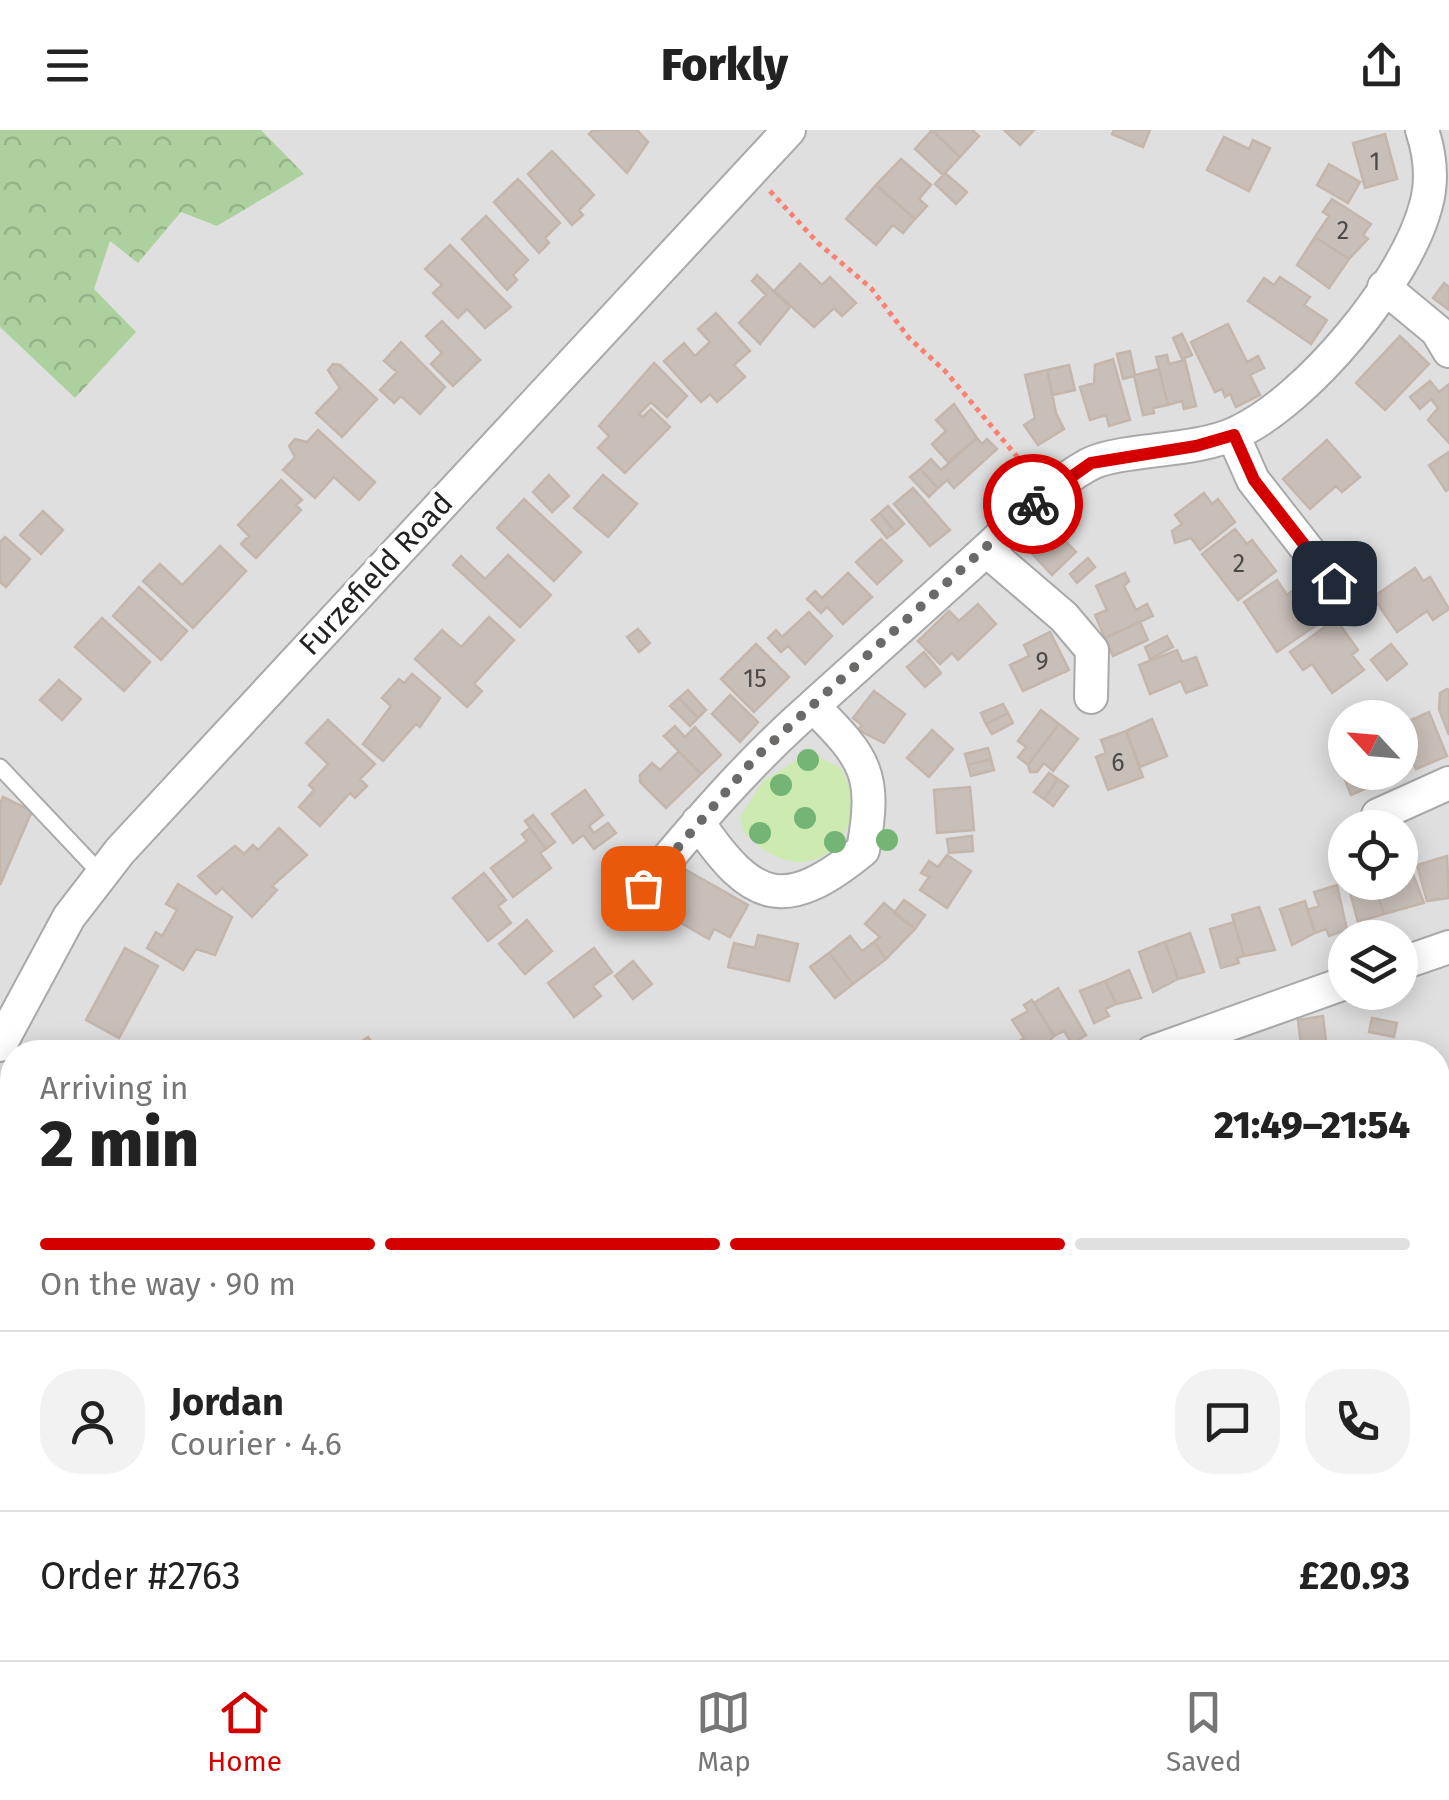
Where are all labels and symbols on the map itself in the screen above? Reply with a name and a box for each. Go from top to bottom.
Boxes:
house number: 1 [1370,147,1380,177]
house number: 2 [1337,216,1349,246]
courier [983,454,1083,554]
street label: Furzefield Road [292,485,460,663]
pin [1292,541,1377,626]
house number: 2 [1233,549,1245,579]
house number: 9 [1035,647,1049,677]
house number: 15 [743,664,767,694]
north arrow [1328,700,1418,790]
house number: 6 [1111,748,1125,778]
pin [601,846,686,931]

